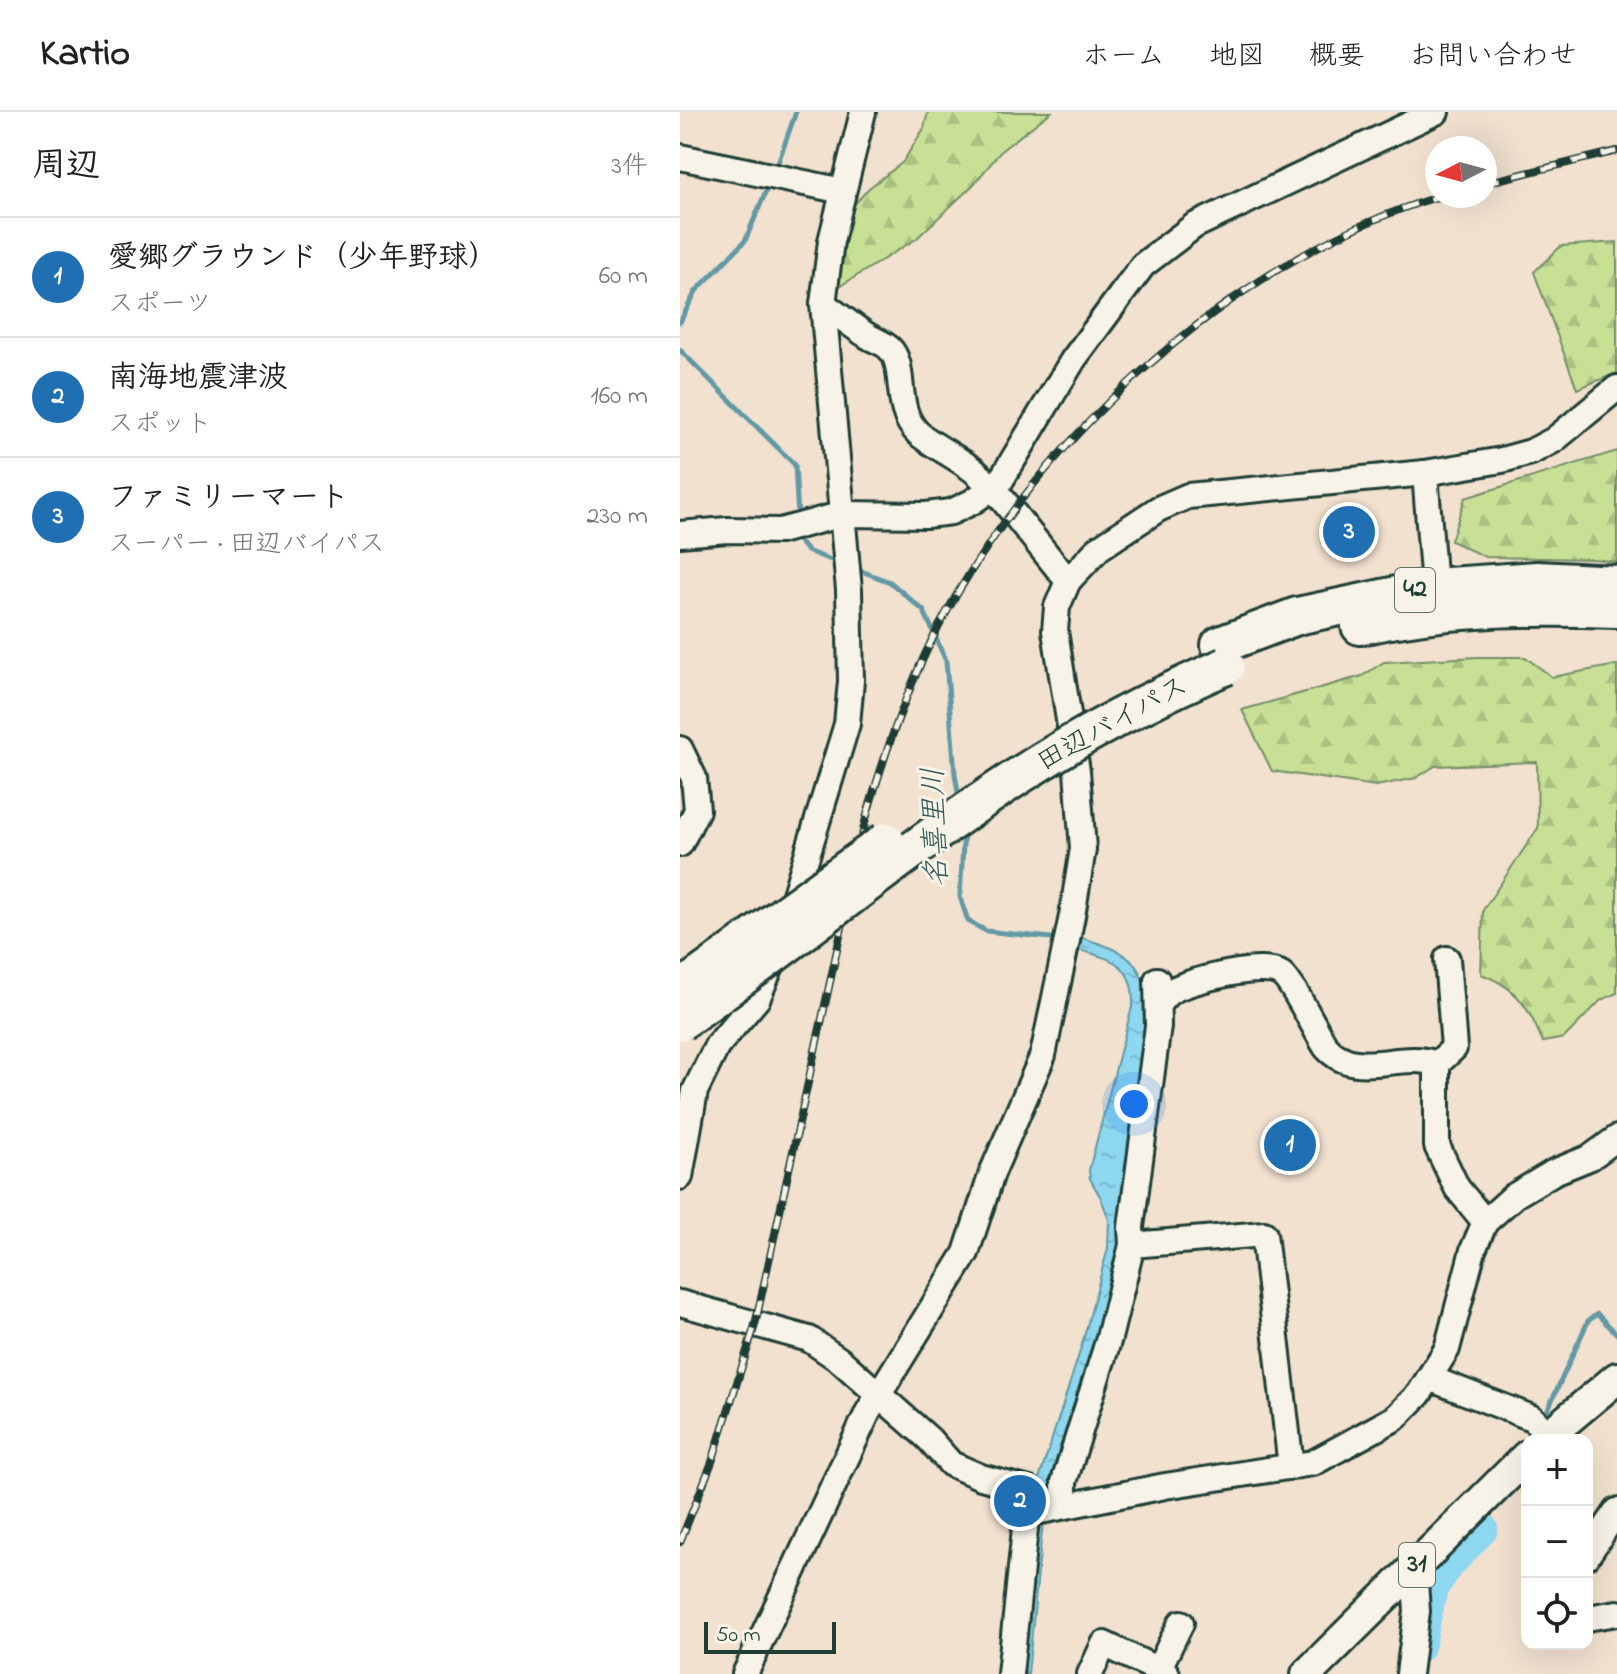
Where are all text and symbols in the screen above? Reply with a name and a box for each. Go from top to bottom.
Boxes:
text: Kartio [40,27,130,83]
text: ホーム [1082,37,1165,78]
text: 地図 [1209,37,1265,78]
text: 概要 [1309,37,1365,78]
text: お問い合わせ [1409,37,1577,78]
north arrow [1425,136,1497,208]
text: 周辺 [32,142,100,192]
text: 3件 [611,148,648,186]
text: 愛郷グラウンド（少年野球） [108,237,498,281]
text: 1 [54,258,62,296]
text: 60 m [599,258,648,296]
text: スポーツ [108,286,211,324]
text: 南海地震津波 [108,357,288,401]
text: 2 [52,378,64,416]
text: 160 m [590,378,648,416]
text: スポット [108,406,212,444]
text: ファミリーマート [108,477,349,521]
text: 3 [53,498,63,536]
text: 230 m [586,498,648,536]
pin: 3 [1323,502,1375,562]
text: スーパー · 田辺バイパス [108,526,385,564]
road number: 42 [1395,568,1435,612]
street label: 田辺バイパス [1030,666,1196,784]
water label: 名喜里川 [913,766,961,888]
your location [1114,1084,1154,1124]
pin: 1 [1264,1115,1316,1175]
map controls [1521,1434,1593,1650]
button: + [1521,1434,1593,1506]
pin: 2 [994,1471,1046,1531]
button: − [1521,1506,1593,1578]
road number: 31 [1399,1543,1435,1587]
button: locate [1521,1578,1593,1650]
scale bar [704,1618,836,1654]
text: 50 m [716,1620,761,1652]

